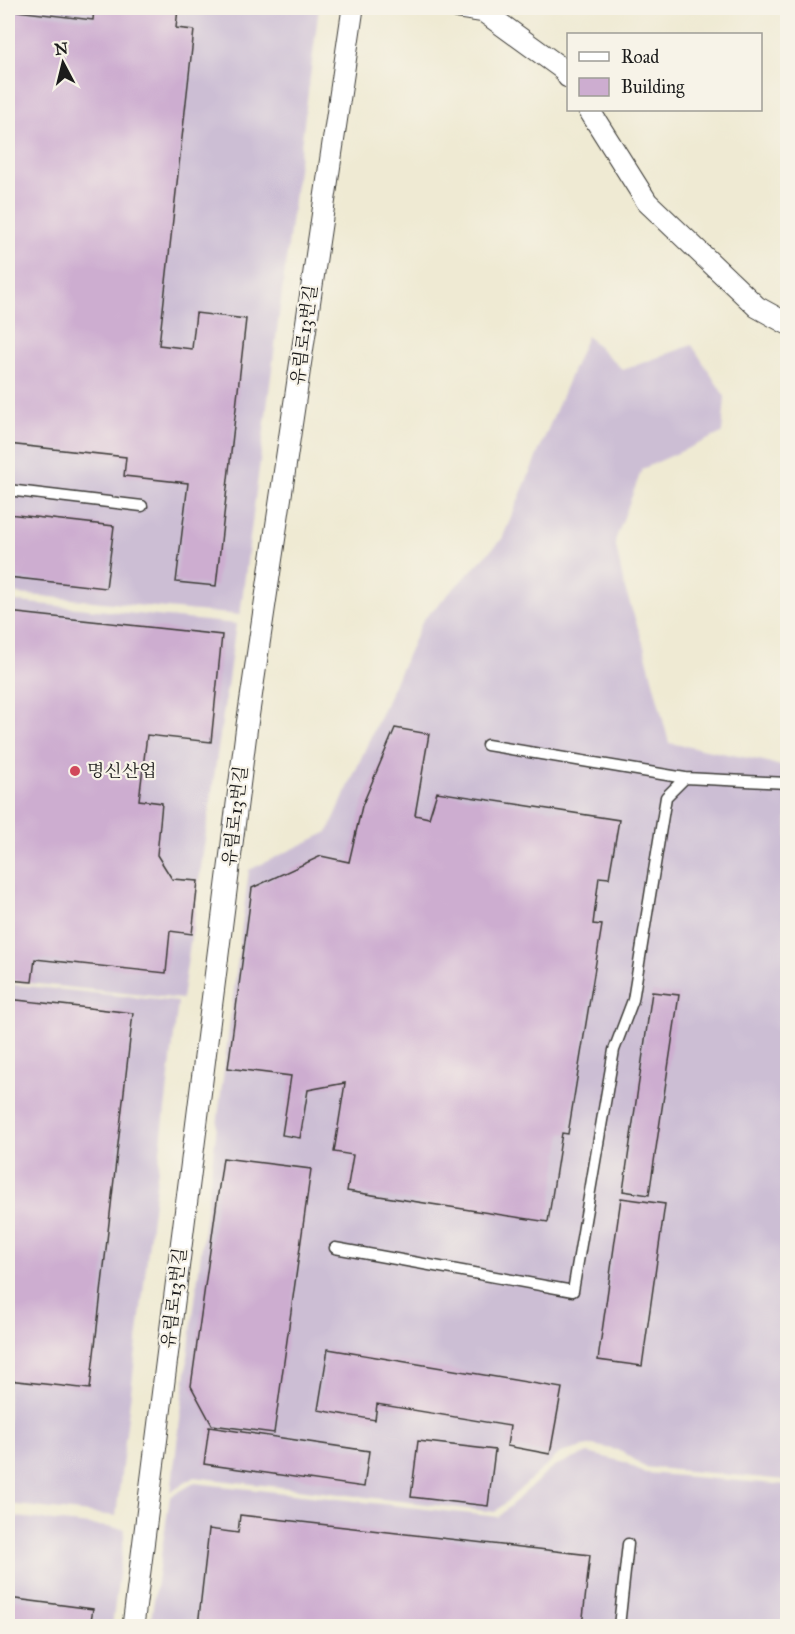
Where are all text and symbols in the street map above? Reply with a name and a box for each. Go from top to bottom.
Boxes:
north arrow [33,33,93,93]
legend [567,33,762,111]
text: N [53,38,70,59]
text: Road [621,46,659,68]
text: Building [621,76,685,99]
street label: 유림로13번길 [286,283,322,387]
place label: 명신산업 [87,760,157,782]
marker: 명신산업 [68,764,82,778]
street label: 유림로13번길 [218,764,252,868]
street label: 유림로13번길 [157,1246,191,1350]

